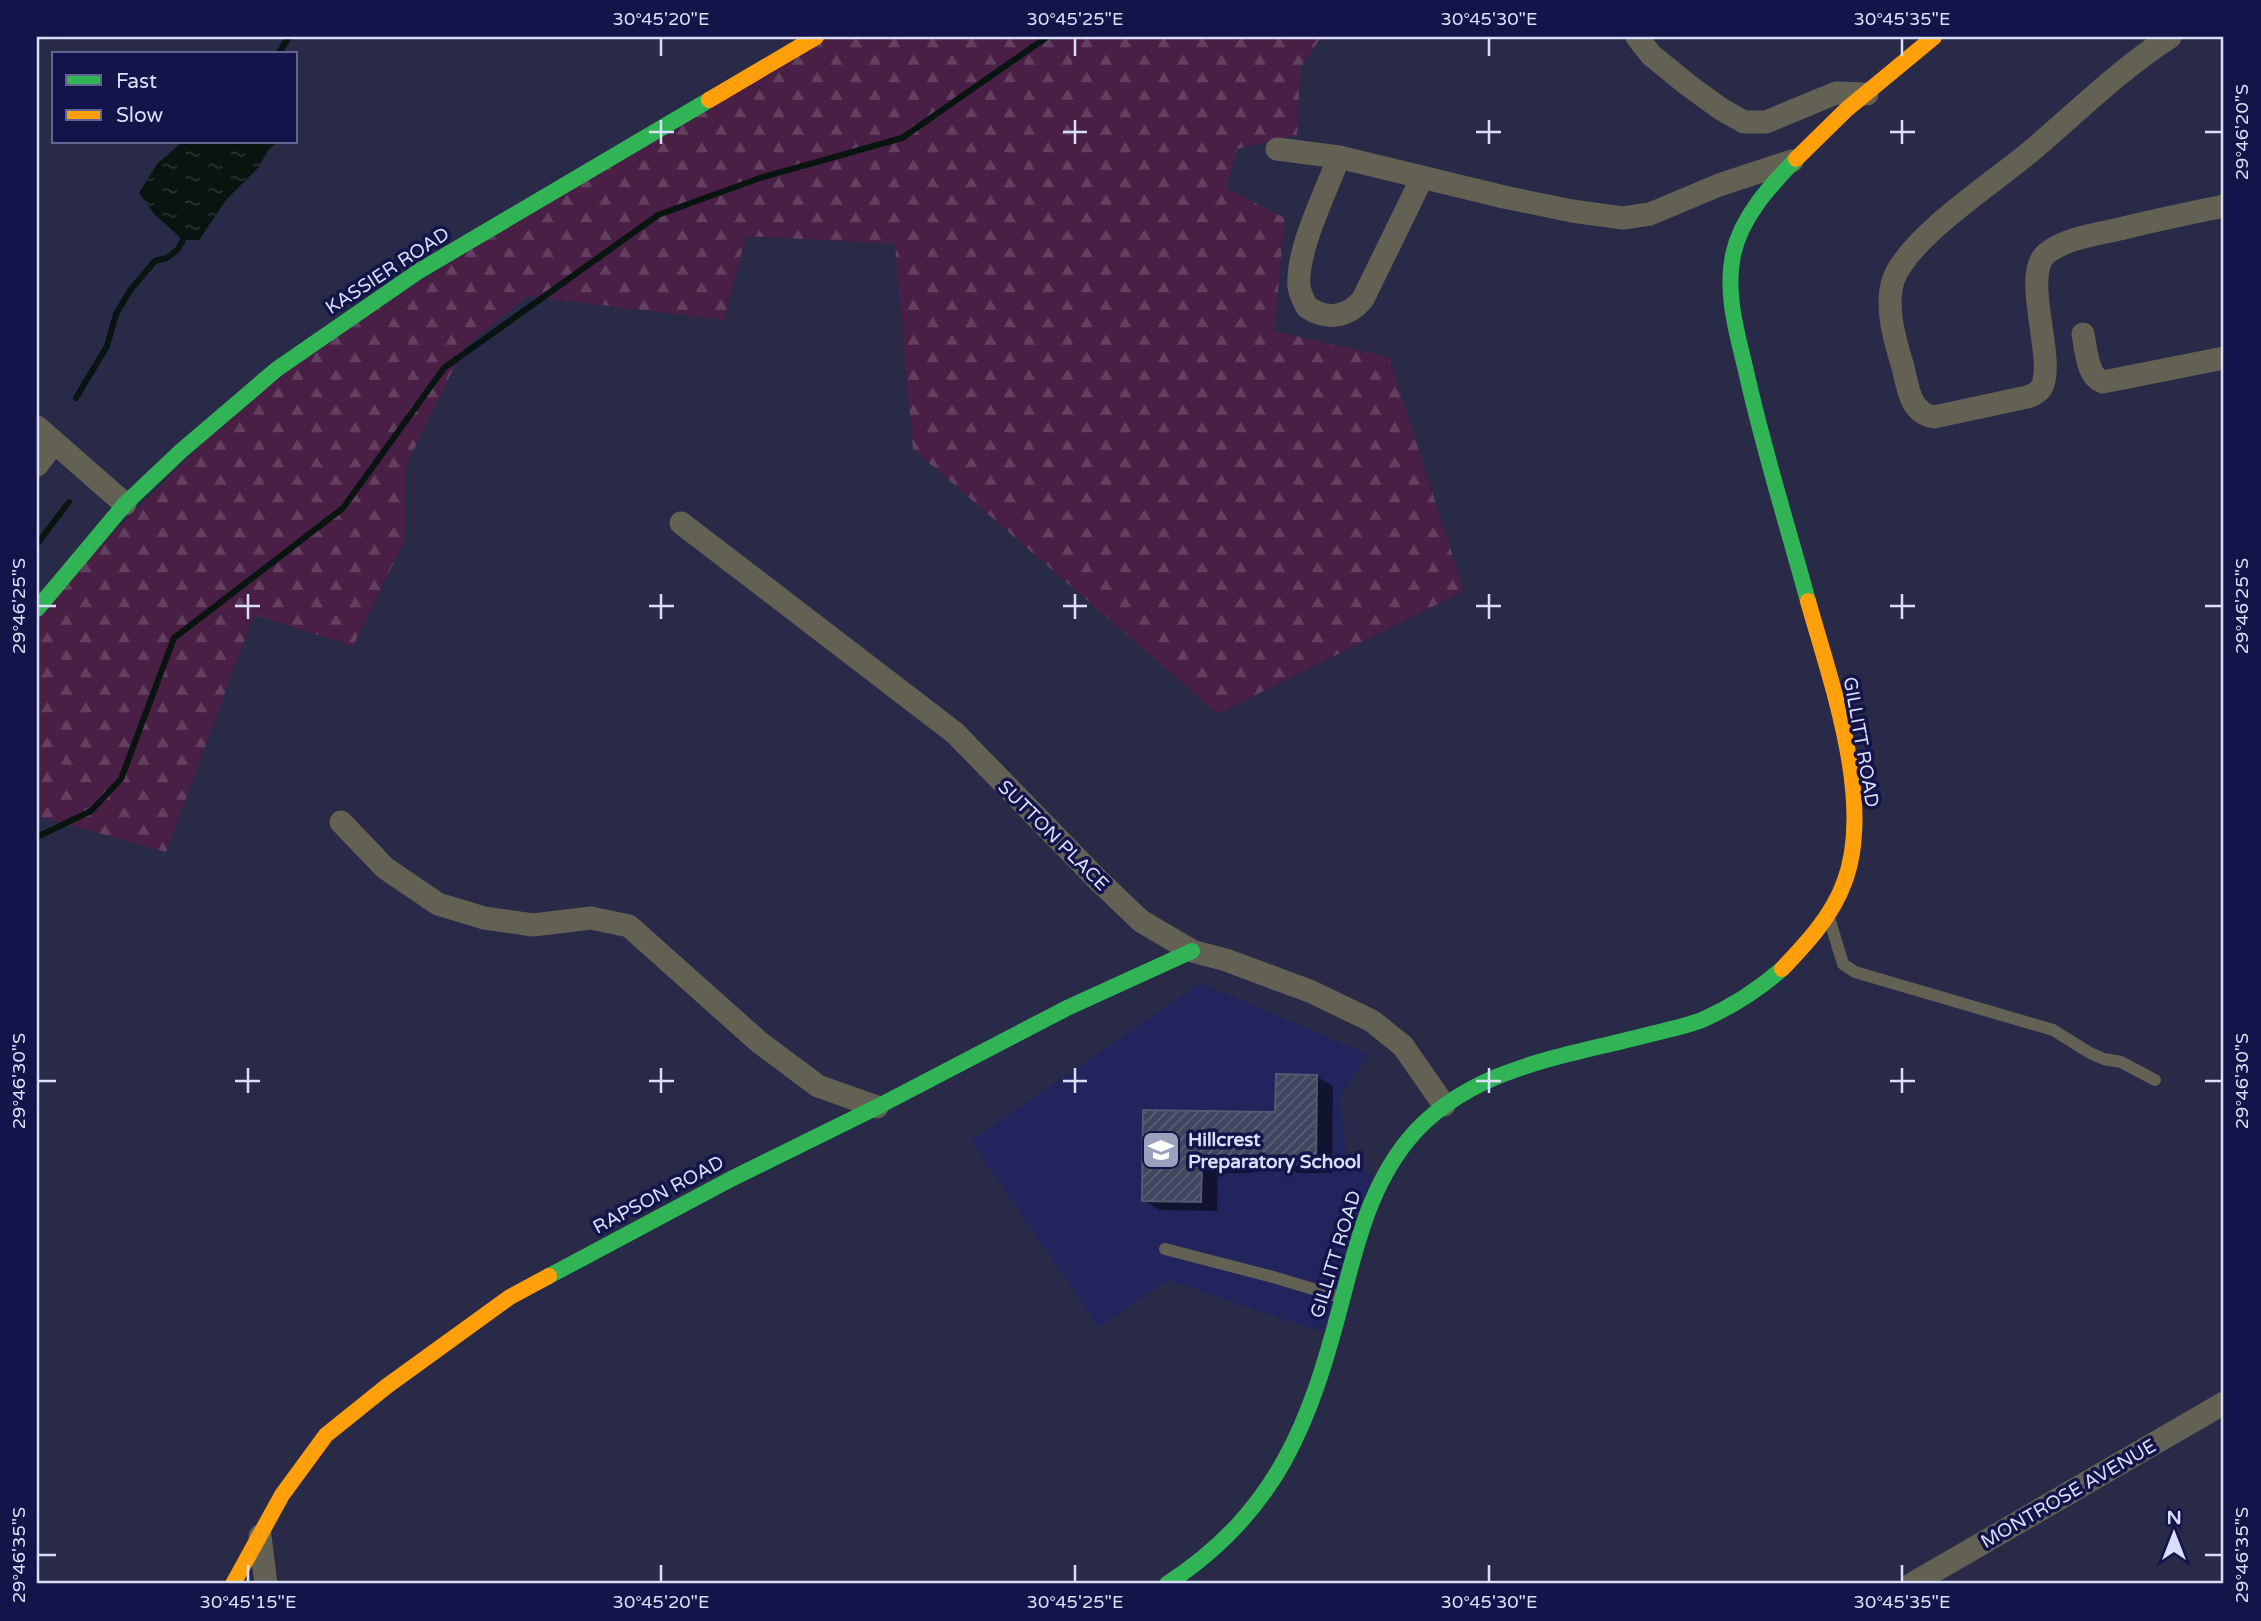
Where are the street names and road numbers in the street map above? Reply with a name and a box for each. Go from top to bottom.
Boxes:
street label: KASSIER ROAD [322,223,454,319]
street label: GILLITT ROAD [1839,675,1883,809]
street label: SUTTON PLACE [994,776,1113,895]
street label: RAPSON ROAD [589,1151,728,1239]
street label: GILLITT ROAD [1306,1188,1366,1321]
street label: MONTROSE AVENUE [1977,1435,2160,1553]

